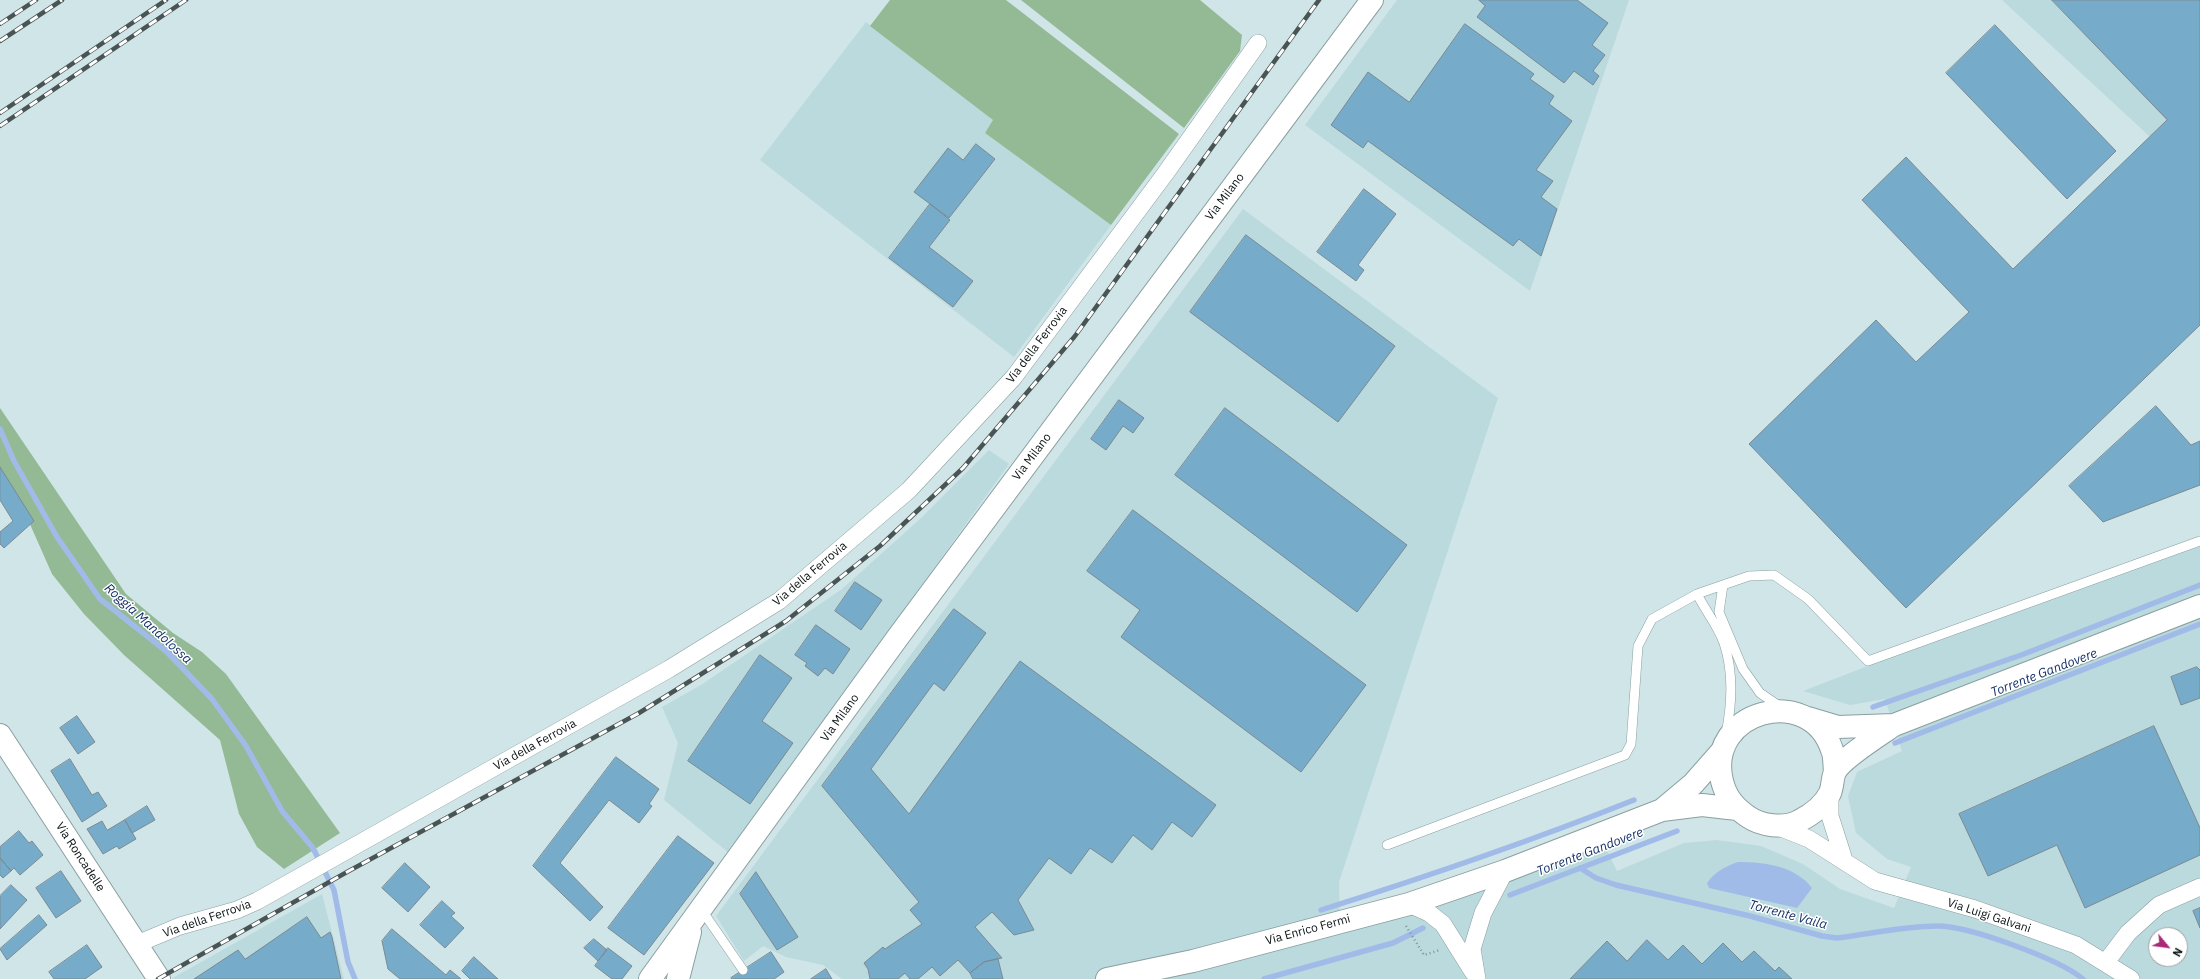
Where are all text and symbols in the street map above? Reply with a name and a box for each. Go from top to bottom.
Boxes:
street label: Via Milano [1203,171,1247,223]
street label: Via della Ferrovia [1003,304,1071,386]
street label: Via Milano [1010,431,1054,483]
street label: Via della Ferrovia [770,539,850,609]
water label: Roggia Mandolossa [101,581,195,667]
water label: Torrente Gandovere [1989,646,2099,700]
street label: Via Milano [818,691,862,745]
street label: Via della Ferrovia [491,716,579,774]
street label: Via Roncadelle [52,820,108,894]
water label: Torrente Gandovere [1535,825,1645,879]
street label: Via Luigi Galvani [1945,896,2033,936]
street label: Via della Ferrovia [161,897,253,941]
water label: Torrente Vaila [1747,897,1829,933]
street label: Via Enrico Fermi [1264,912,1352,948]
north arrow [2148,927,2188,967]
text: N [2170,945,2186,959]

